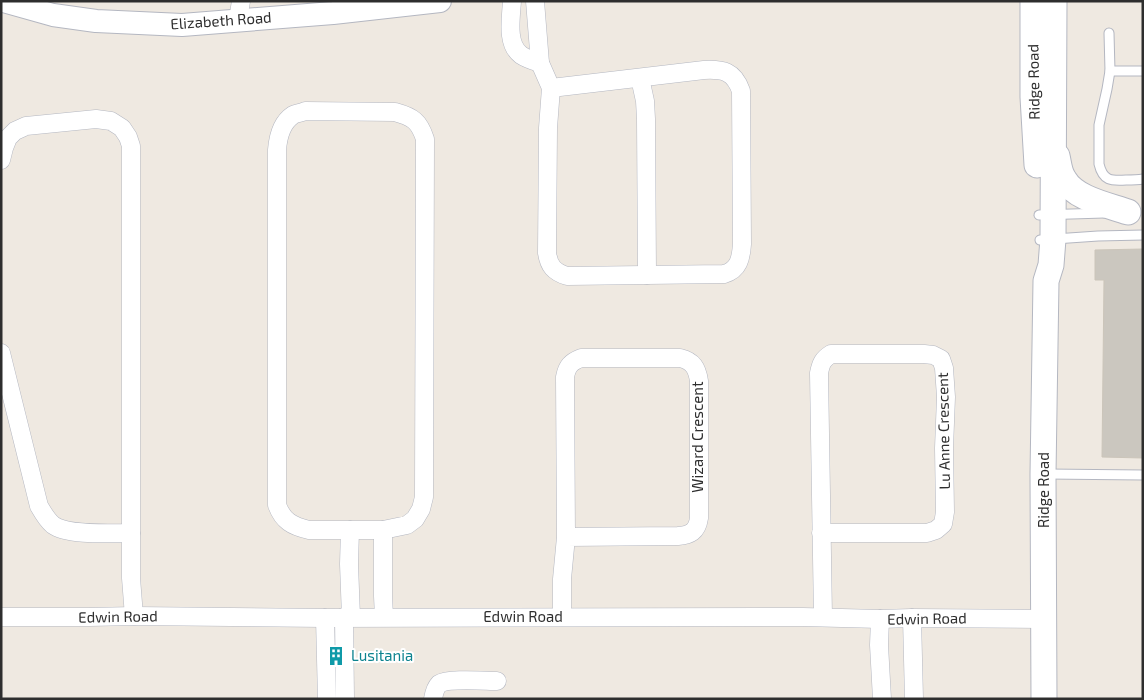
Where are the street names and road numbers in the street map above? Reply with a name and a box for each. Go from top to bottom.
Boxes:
street label: Elizabeth Road [170,7,272,33]
street label: Ridge Road [1023,44,1043,120]
street label: Lu Anne Crescent [933,372,953,490]
street label: Wizard Crescent [688,381,706,493]
street label: Ridge Road [1034,452,1052,528]
street label: Edwin Road [78,606,158,626]
street label: Edwin Road [483,607,563,625]
street label: Edwin Road [887,608,967,628]

